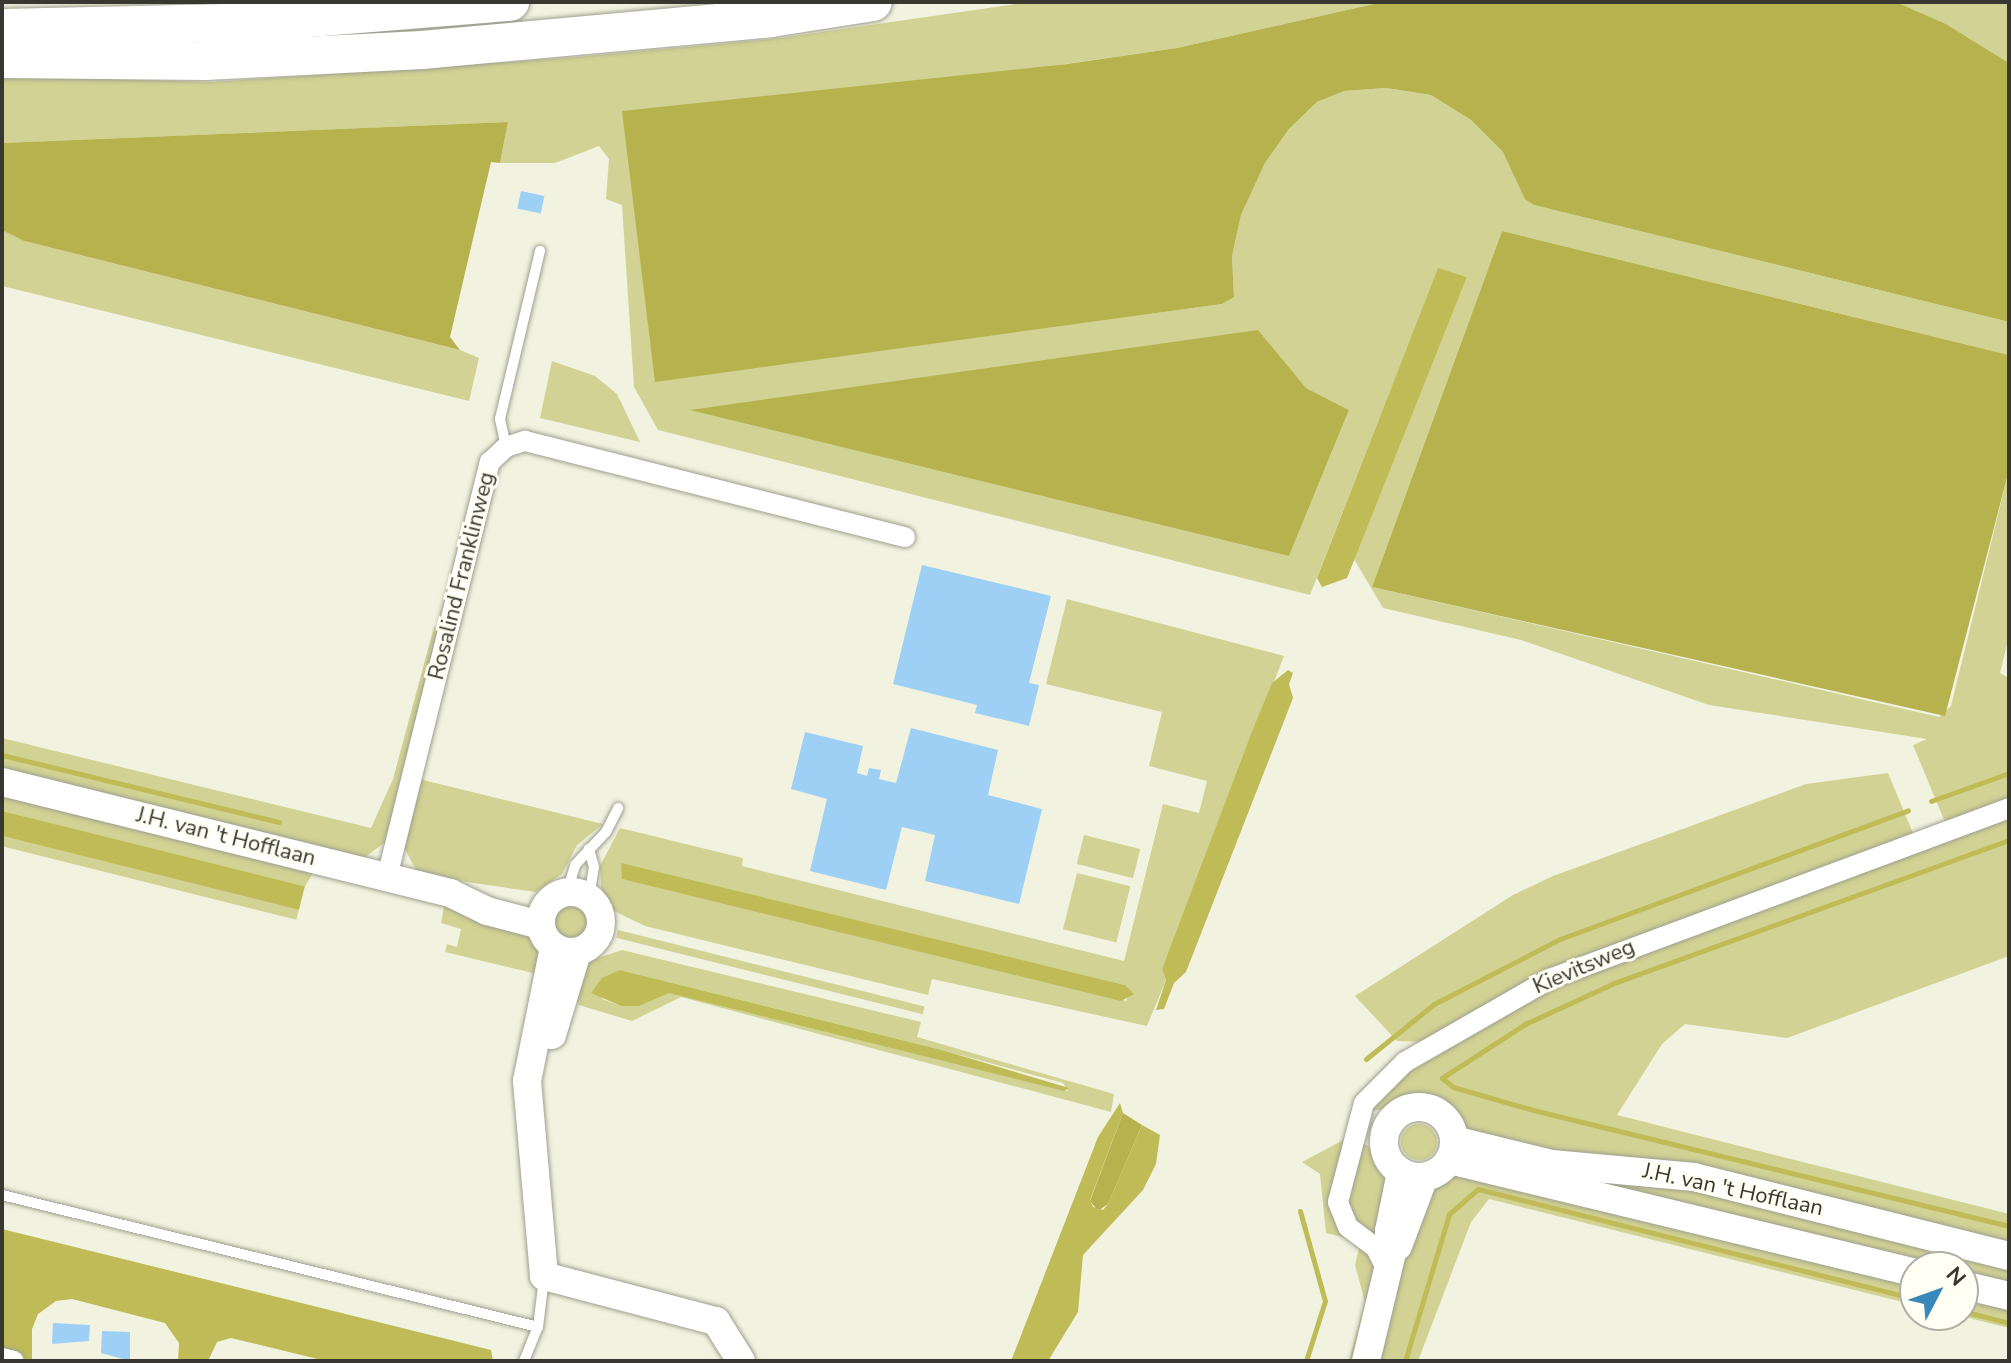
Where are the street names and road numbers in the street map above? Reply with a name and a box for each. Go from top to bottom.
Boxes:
street label: Rosalind Franklinweg [423,469,501,683]
street label: J.H. van 't Hofflaan [134,802,318,872]
street label: Kievitsweg [1529,934,1639,1000]
street label: J.H. van 't Hofflaan [1640,1158,1826,1222]

